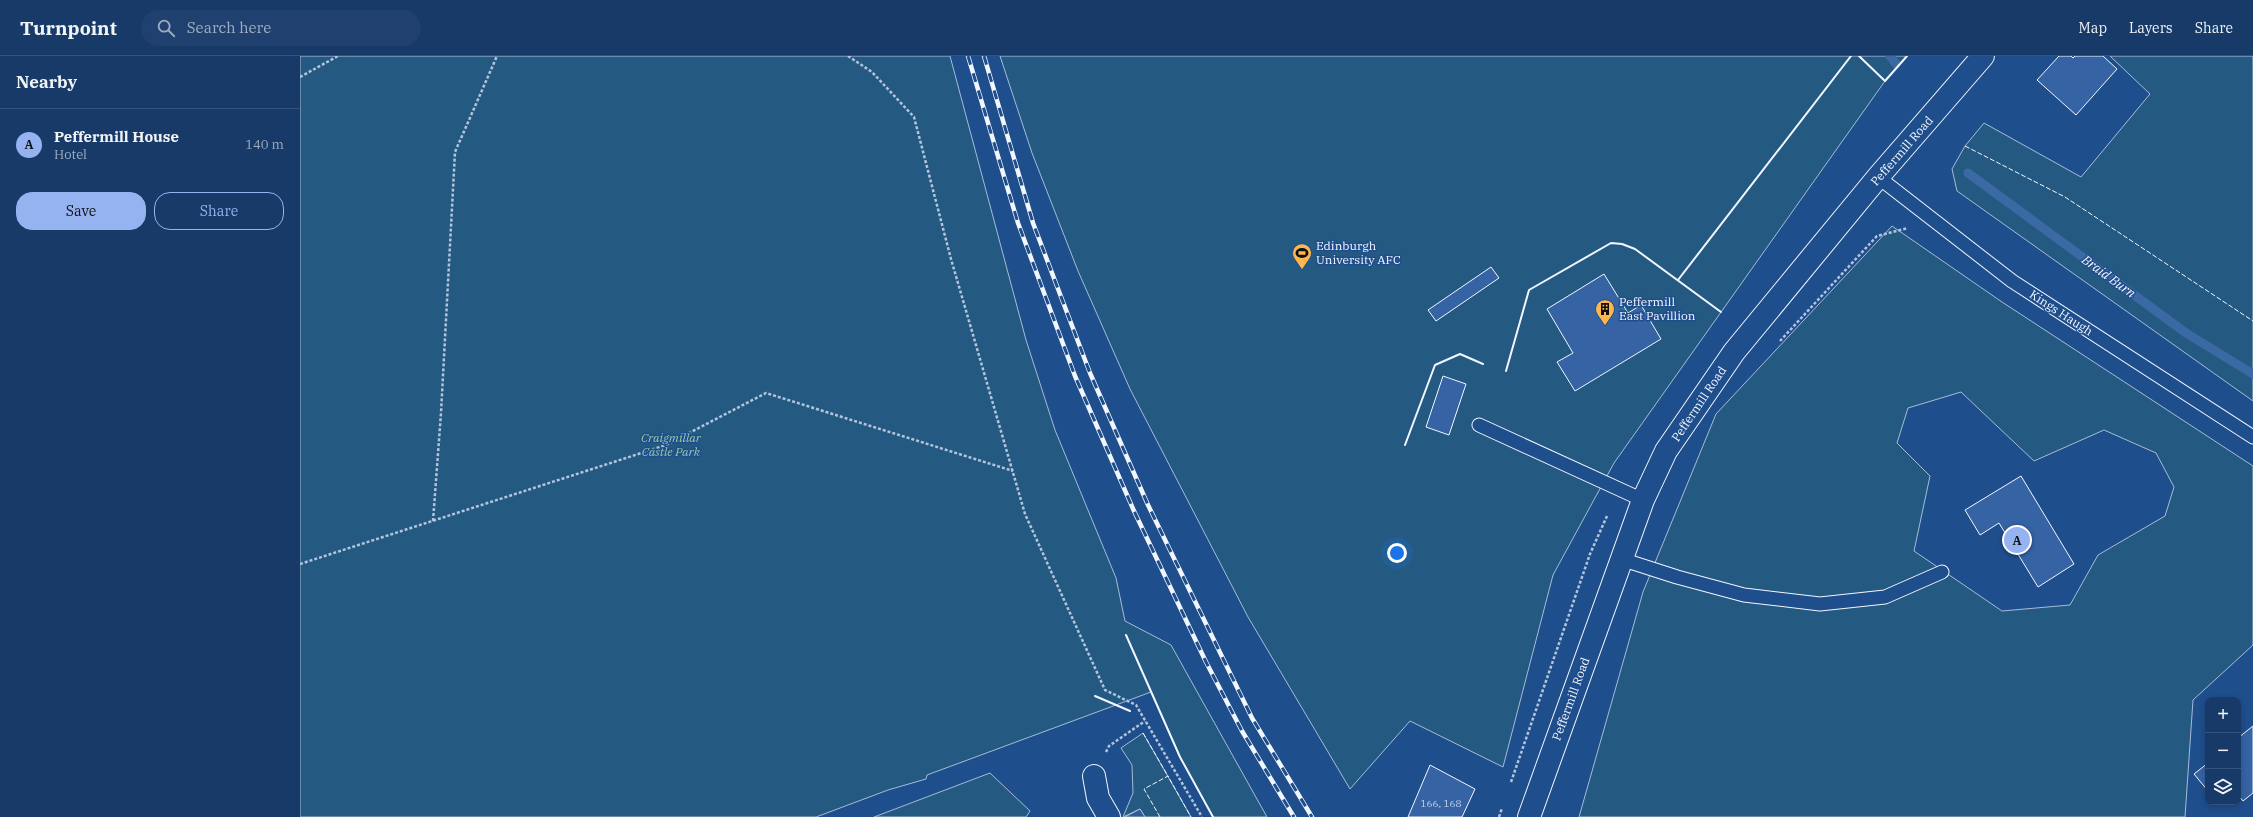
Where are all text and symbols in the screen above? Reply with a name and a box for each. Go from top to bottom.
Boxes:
search box [141,10,421,46]
text: Turnpoint [20,16,117,40]
icon: search [155,17,177,39]
text: Search here [187,18,271,37]
text: Map [2079,19,2107,37]
text: Layers [2129,19,2173,37]
text: Share [2195,19,2233,37]
text: Nearby [16,71,77,93]
street label: Peffermill Road [1867,113,1936,189]
text: Peffermill House [54,127,179,146]
text: A [24,136,34,153]
text: 140 m [245,136,284,153]
text: Hotel [54,146,87,163]
button: Save [16,192,146,230]
button: Share [154,192,284,230]
place label: Edinburgh University AFC [1316,238,1401,267]
sports icon: Edinburgh University AFC [1291,242,1313,270]
water label: Braid Burn [2078,251,2140,302]
street label: Kings Haugh [2027,287,2096,339]
place label: Peffermill East Pavillion [1619,294,1696,323]
building icon: Peffermill East Pavillion [1594,298,1616,326]
street label: Peffermill Road [1668,363,1729,444]
park label: Craigmillar Castle Park [641,430,702,459]
pin: A [2004,525,2030,555]
your location [1387,543,1407,563]
street label: Peffermill Road [1549,655,1593,742]
map controls [2205,697,2241,805]
button: + [2205,697,2241,733]
button: − [2205,733,2241,769]
button: layers [2205,769,2241,805]
house number: 166, 168 [1421,797,1462,810]

